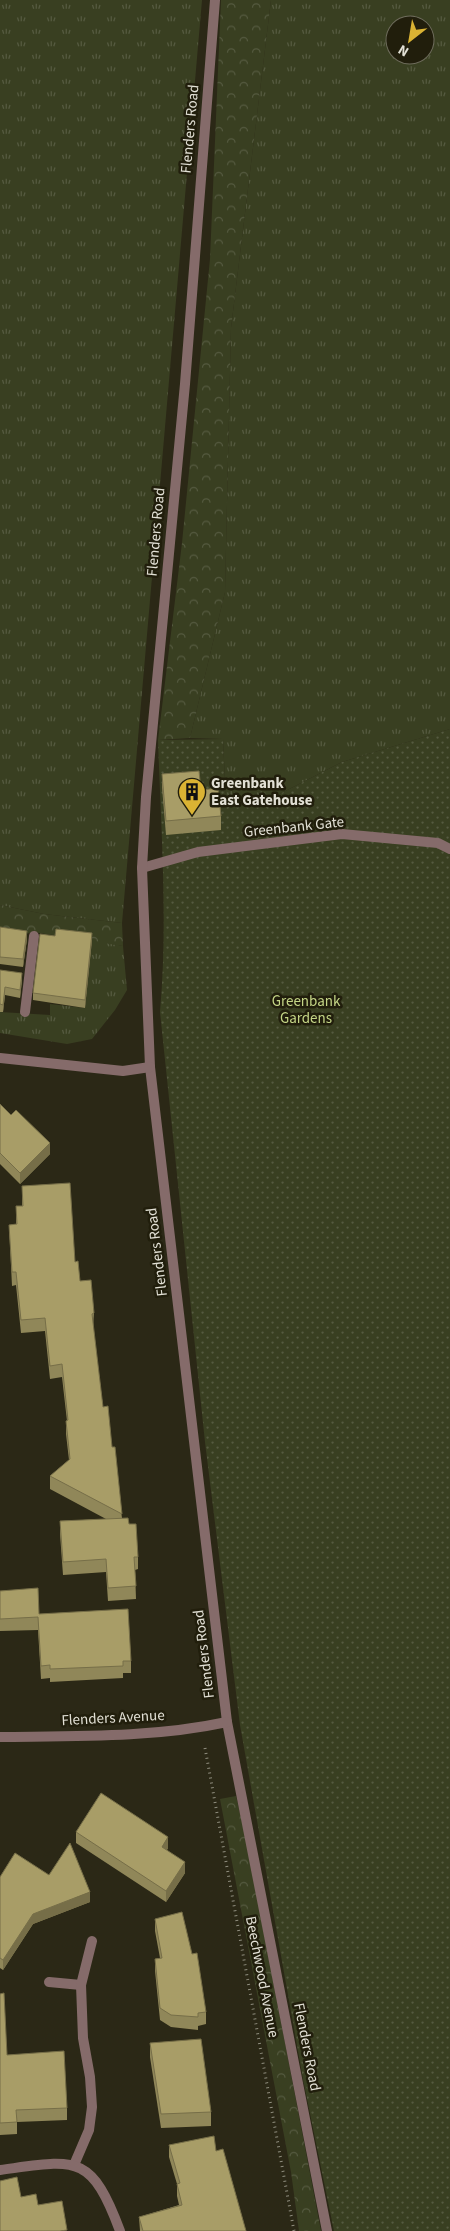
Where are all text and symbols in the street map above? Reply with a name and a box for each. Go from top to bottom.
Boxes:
north arrow [385,15,435,65]
text: N [395,39,413,61]
street label: Flenders Road [176,84,204,174]
street label: Flenders Road [142,487,170,577]
place label: Greenbank East Gatehouse [211,773,313,811]
building icon: Greenbank East Gatehouse [177,777,207,816]
street label: Greenbank Gate [243,811,345,843]
park label: Greenbank Gardens [272,991,341,1029]
street label: Flenders Road [141,1206,173,1298]
street label: Flenders Road [188,1608,220,1700]
street label: Flenders Avenue [61,1705,165,1731]
street label: Beechwood Avenue [240,1915,284,2039]
street label: Flenders Road [288,2001,326,2093]

